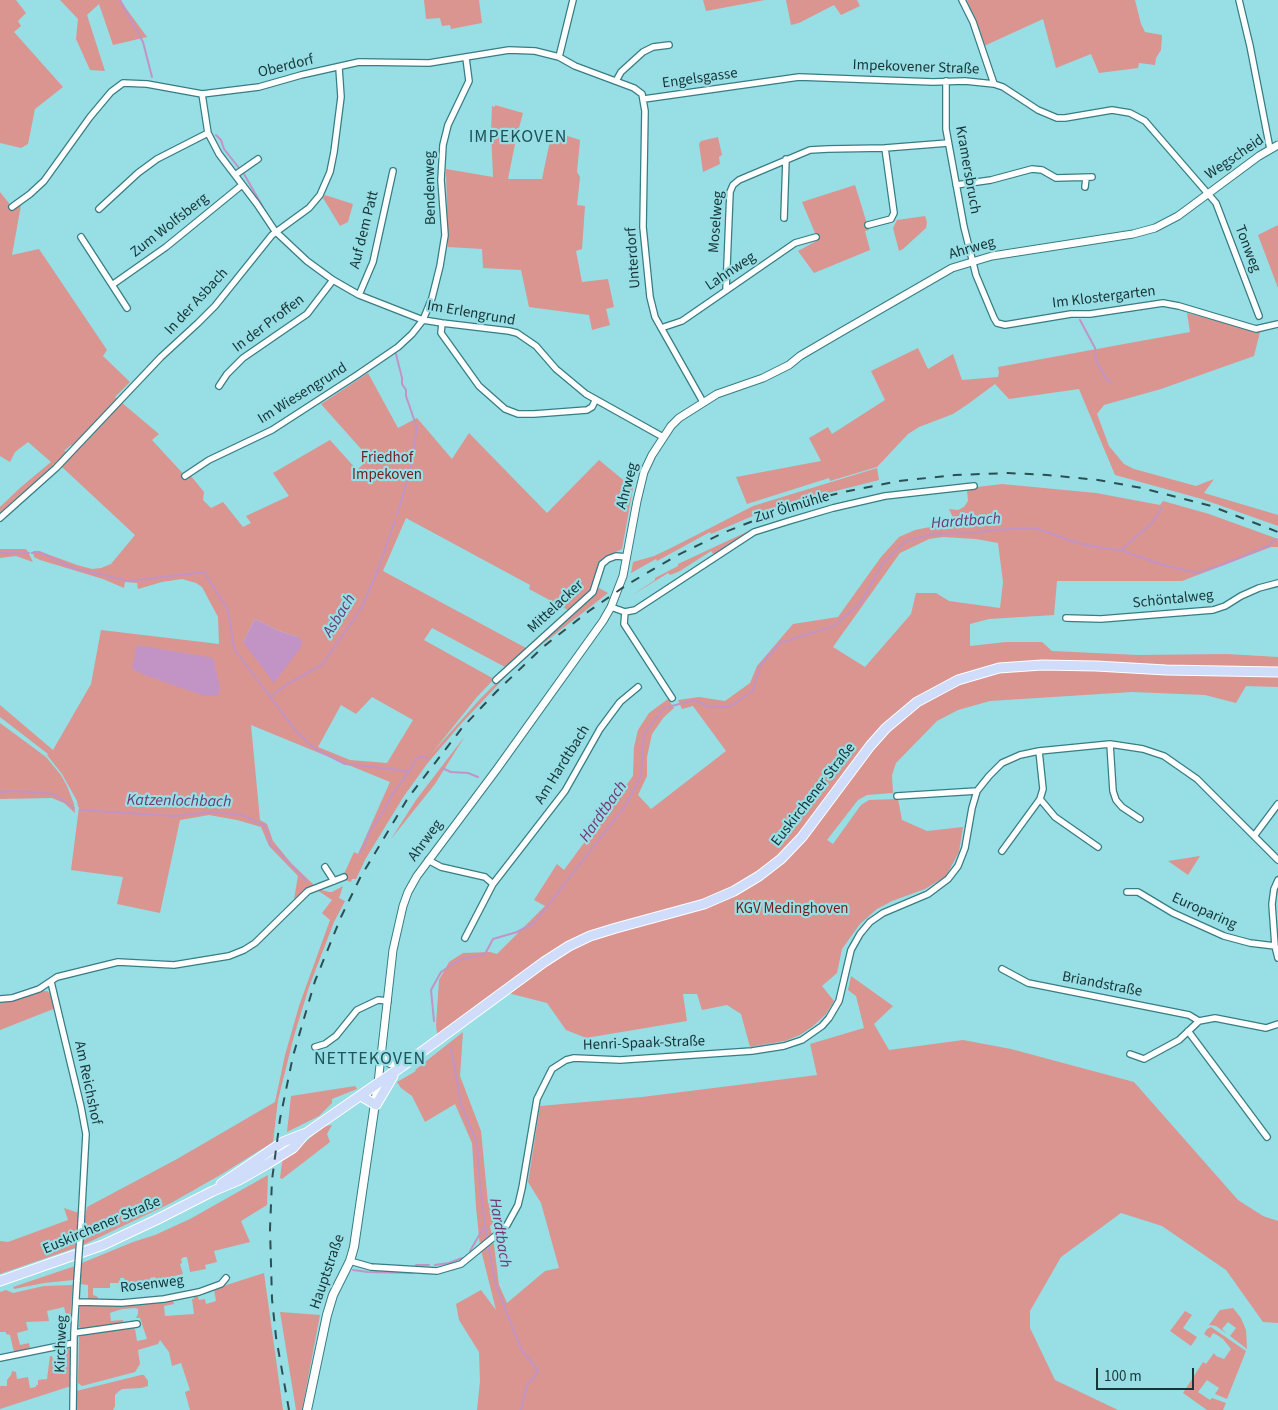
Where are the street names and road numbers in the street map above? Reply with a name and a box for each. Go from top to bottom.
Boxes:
street label: Oberdorf [256,51,316,83]
street label: Impekovener Straße [852,57,980,79]
street label: Engelsgasse [661,65,739,93]
street label: Kramersbruch [950,125,984,215]
street label: Wegscheid [1202,132,1268,184]
street label: Bendenweg [421,151,441,225]
street label: Auf dem Patt [347,189,383,271]
street label: Zum Wolfsberg [127,190,213,262]
street label: Moselweg [706,190,728,254]
street label: Tonweg [1230,223,1264,275]
street label: Unterdorf [623,227,645,289]
street label: Ahrweg [947,234,997,264]
street label: Lahnweg [702,249,760,295]
street label: In der Asbach [162,265,232,339]
street label: Im Klostergarten [1051,283,1157,313]
street label: In der Proffen [230,291,308,357]
street label: Im Erlengrund [425,297,517,331]
street label: Im Wiesengrund [255,359,351,429]
street label: Ahrweg [613,461,643,511]
street label: Zur Ölmühle [752,488,832,528]
street label: Mittelacker [524,577,588,637]
street label: Schöntalweg [1132,587,1214,613]
street label: Am Hardtbach [532,722,594,808]
street label: Euskirchener Straße [768,740,860,850]
street label: Ahrweg [405,817,447,865]
street label: Europaring [1169,890,1239,934]
street label: Briandstraße [1060,968,1144,1002]
street label: Henri-Spaak-Straße [583,1033,705,1055]
street label: Am Reichshof [69,1040,105,1126]
street label: Euskirchener Straße [40,1193,164,1259]
street label: Hauptstraße [307,1232,349,1312]
street label: Rosenweg [119,1272,185,1298]
street label: Kirchweg [52,1315,72,1373]

